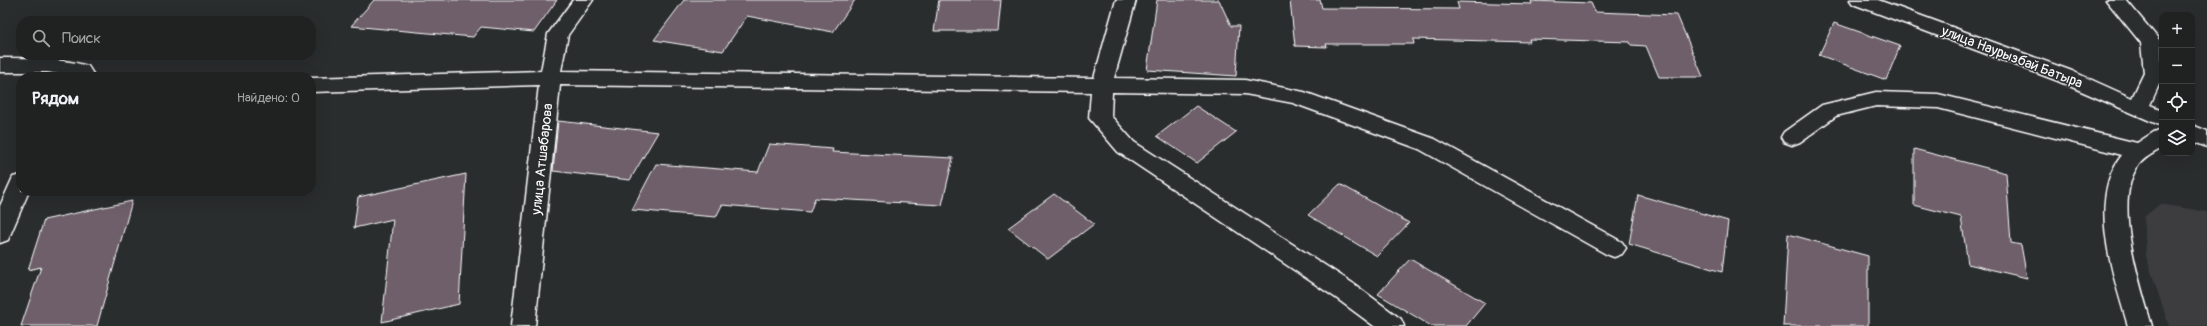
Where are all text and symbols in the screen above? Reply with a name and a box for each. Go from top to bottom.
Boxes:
map controls [2159,12,2195,156]
button: + [2159,12,2195,48]
search box [16,16,316,60]
street label: улица Наурызбай Батыра [1938,22,2085,92]
icon: search [30,27,52,49]
text: Поиск [62,29,101,48]
button: − [2159,48,2195,84]
button: locate [2159,84,2195,120]
text: Рядом [32,88,79,109]
text: Найдено: 0 [237,90,300,106]
street label: улица Атшабарова [528,102,556,217]
button: layers [2159,120,2195,156]

